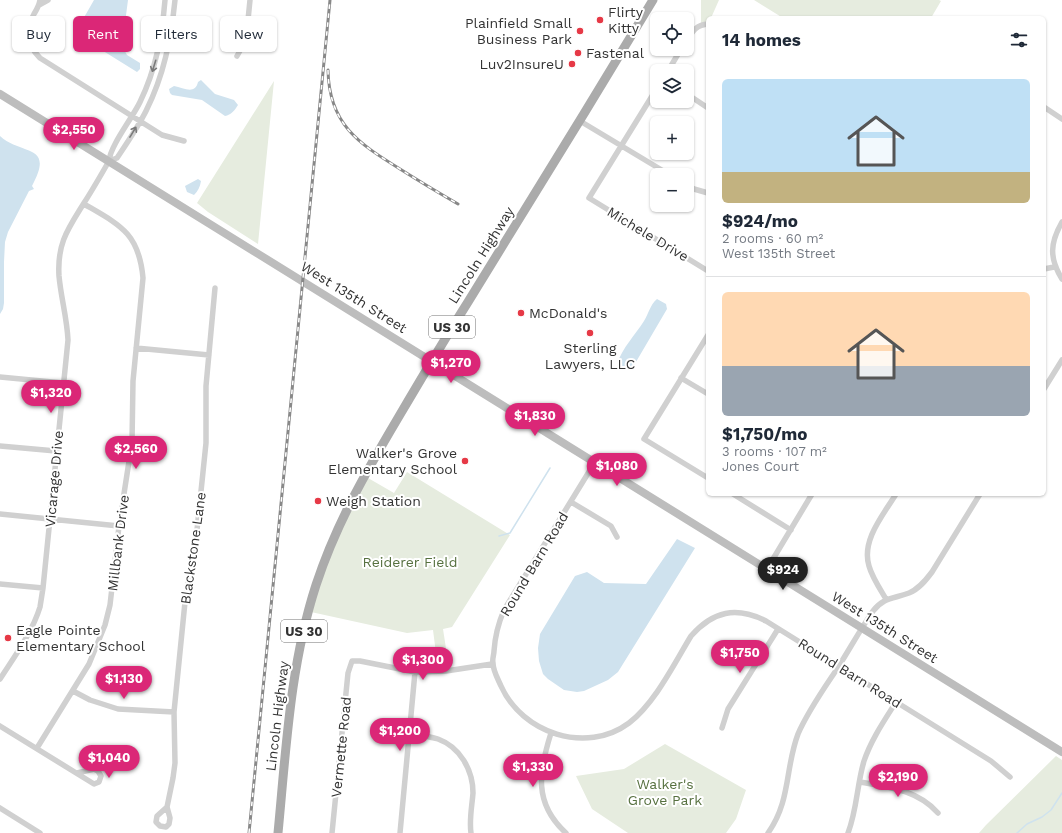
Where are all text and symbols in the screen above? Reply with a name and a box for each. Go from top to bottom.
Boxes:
place label: Flirty Kitty [608,4,644,36]
map controls [650,12,694,212]
button: locate [650,12,694,56]
place label: Plainfield Small Business Park [465,15,573,47]
marker: Flirty Kitty [595,15,605,25]
chip: Buy [12,16,65,52]
chip: Rent [73,16,133,52]
chip: Filters [141,16,212,52]
chip: New [220,16,277,52]
marker: Plainfield Small Business Park [575,26,585,36]
icon: filters [1008,29,1030,51]
text: 14 homes [722,30,801,50]
place label: Fastenal [586,45,645,61]
marker: Fastenal [573,48,583,58]
place label: Luv2InsureU [480,56,564,72]
one-way arrow [150,59,157,72]
marker: Luv2InsureU [567,59,577,69]
button: layers [650,64,694,108]
icon: home [840,105,912,177]
button: + [650,116,694,160]
pin: $2,550 [41,117,107,151]
text: $2,550 [52,122,96,137]
one-way arrow [129,127,138,138]
button: − [650,168,694,212]
street label: Lincoln Highway [445,203,518,306]
street label: Michele Drive [604,203,692,265]
text: $924/mo [722,211,798,231]
text: 2 rooms · 60 m² [722,231,823,246]
text: West 135th Street [722,246,835,261]
street label: West 135th Street [298,258,410,336]
place label: McDonald's [529,305,607,321]
marker: McDonald's [516,308,526,318]
road number: US 30 [429,316,475,338]
icon: home [840,318,912,390]
marker: Sterling Lawyers, LLC [585,328,595,338]
place label: Sterling Lawyers, LLC [545,340,635,372]
pin: $1,270 [418,350,484,384]
text: $1,270 [430,355,472,370]
pin: $1,320 [18,380,84,414]
text: $1,320 [30,385,72,400]
pin: $1,830 [502,403,568,437]
text: $1,830 [514,408,556,423]
text: $1,750/mo [722,424,807,444]
street label: Vicarage Drive [42,430,66,528]
pin: $2,560 [103,436,169,470]
text: $2,560 [114,441,158,456]
text: 3 rooms · 107 m² [722,444,827,459]
place label: Walker's Grove Elementary School [328,445,458,477]
pin: $1,080 [584,453,650,487]
marker: Walker's Grove Elementary School [460,456,470,466]
text: $1,080 [596,458,638,473]
text: Jones Court [722,459,799,474]
street label: Blackstone Lane [177,491,209,605]
place label: Weigh Station [326,493,421,509]
street label: Millbank Drive [104,494,132,592]
marker: Weigh Station [313,496,323,506]
street label: Round Barn Road [497,509,571,619]
park label: Reiderer Field [363,554,457,570]
pin: $924 [759,557,807,591]
text: $924 [767,562,799,577]
street label: West 135th Street [829,588,941,666]
road number: US 30 [281,620,327,642]
place label: Eagle Pointe Elementary School [16,622,146,654]
marker: Eagle Pointe Elementary School [3,633,13,643]
street label: Round Barn Road [795,635,905,711]
pin: $1,750 [707,640,773,674]
text: $1,750 [720,645,760,660]
pin: $1,300 [390,647,456,681]
text: $1,300 [402,652,444,667]
street label: Lincoln Highway [262,659,292,772]
pin: $1,130 [91,666,157,700]
text: $1,130 [105,671,143,686]
street label: Vermette Road [328,696,354,798]
pin: $1,200 [367,718,433,752]
text: $1,200 [379,723,421,738]
pin: $1,040 [76,745,142,779]
text: $1,040 [88,750,130,765]
pin: $1,330 [500,754,566,788]
text: $1,330 [512,759,554,774]
pin: $2,190 [865,764,931,798]
text: $2,190 [878,769,918,784]
park label: Walker's Grove Park [628,776,702,808]

